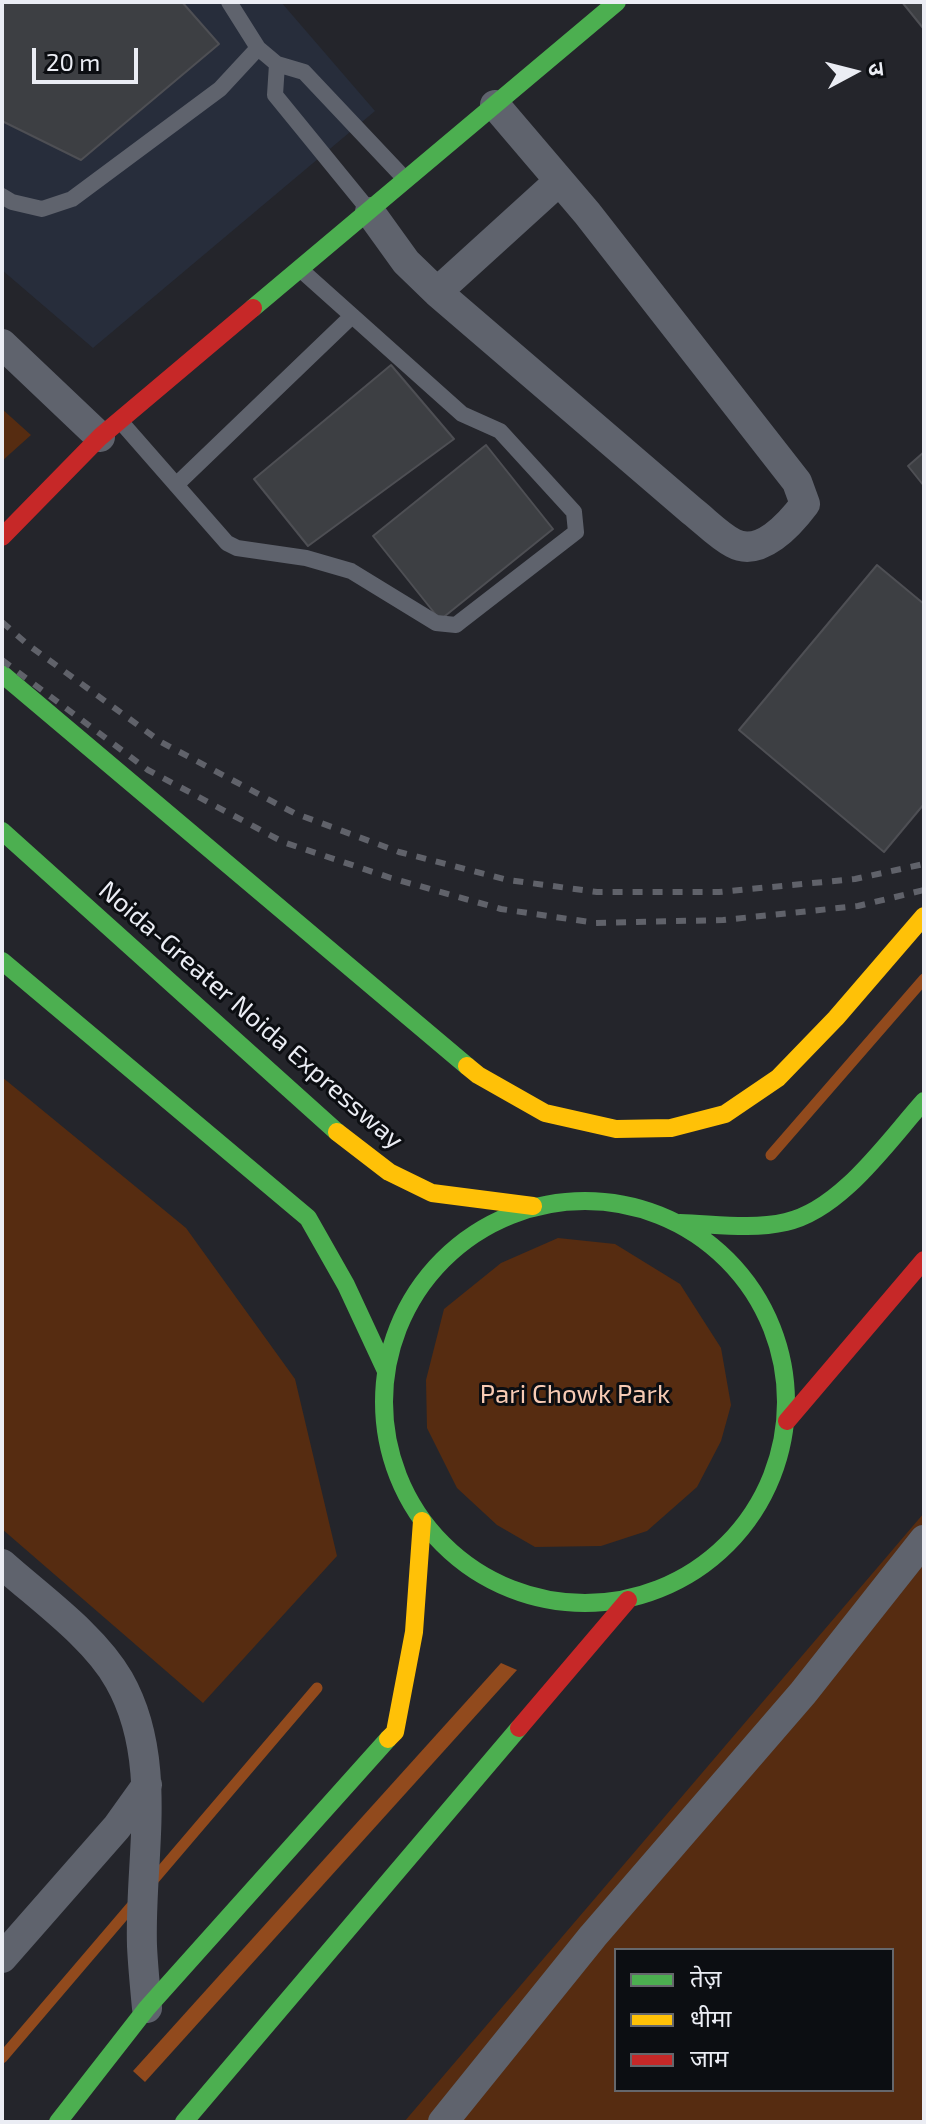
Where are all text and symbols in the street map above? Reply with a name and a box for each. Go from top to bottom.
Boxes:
scale bar [36,32,142,82]
north arrow [814,32,894,112]
text: 20 m [46,47,100,76]
text: उ [864,61,892,77]
street label: Noida-Greater Noida Expressway [93,874,409,1156]
park label: Pari Chowk Park [480,1378,670,1410]
legend [614,1948,894,2092]
text: तेज़ [690,1963,722,1992]
text: धीमा [690,2003,732,2032]
text: जाम [690,2043,728,2072]

